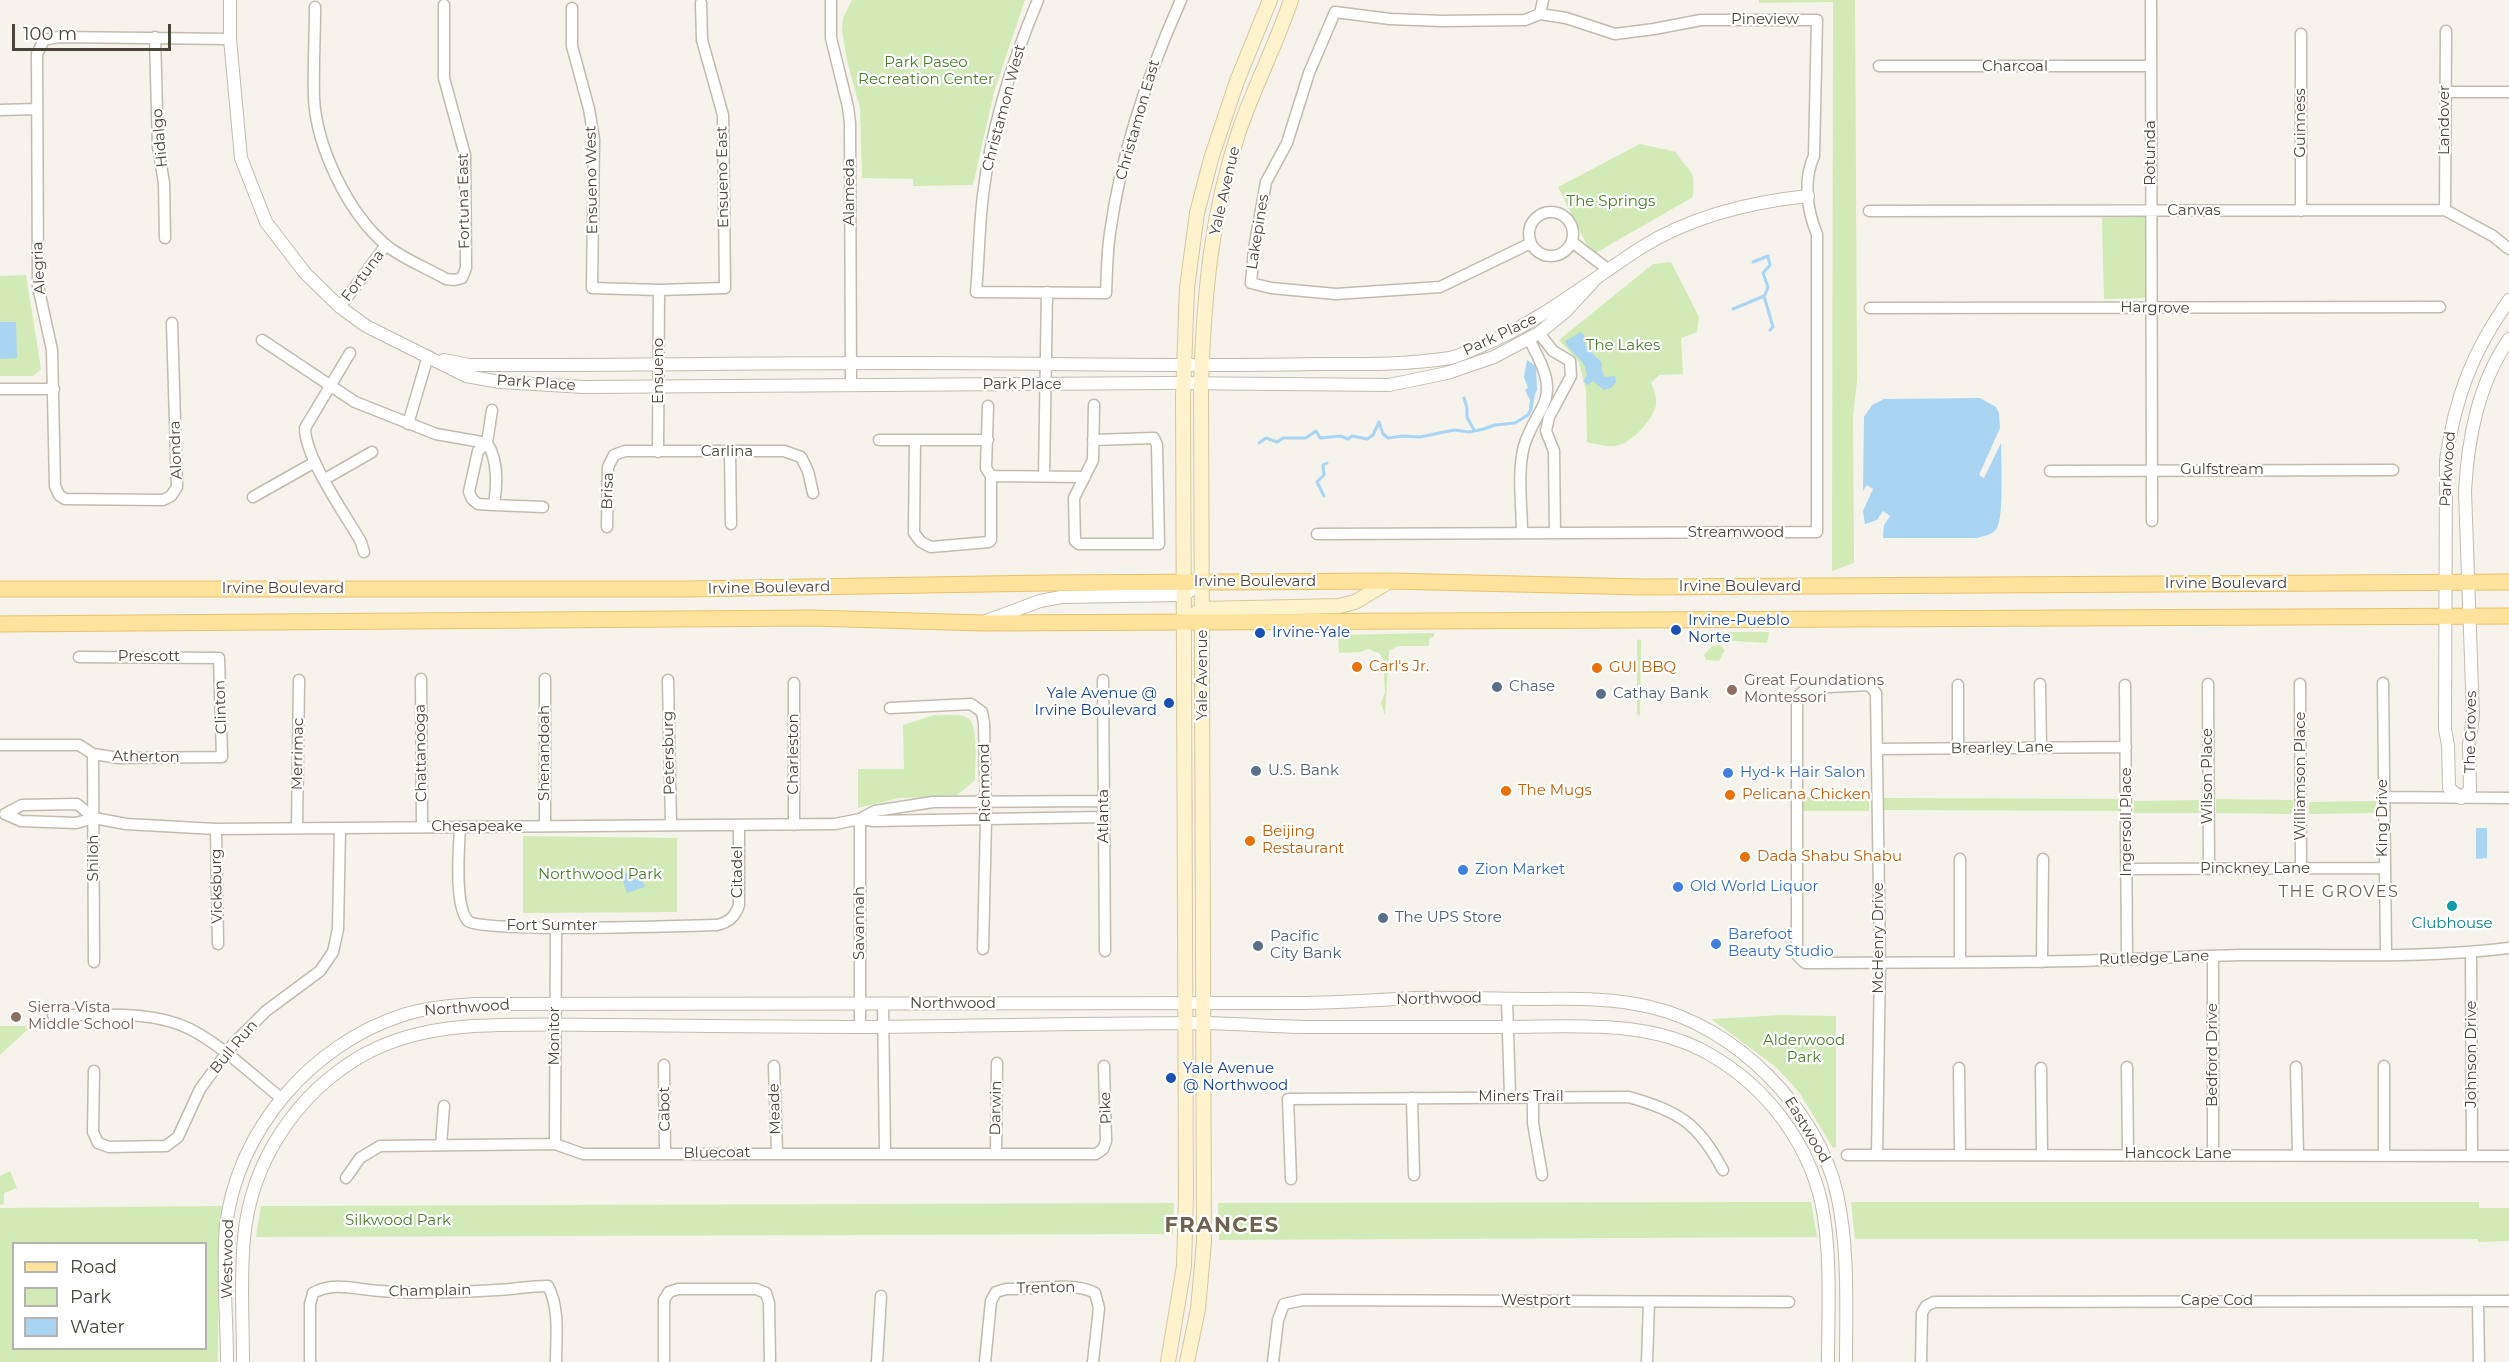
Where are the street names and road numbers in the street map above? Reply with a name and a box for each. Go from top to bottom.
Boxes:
street label: Pineview [1731,11,1799,29]
street label: Christamon West [978,43,1030,173]
street label: Christamon East [1112,58,1164,182]
street label: Charcoal [1982,58,2048,76]
street label: Landover [2436,85,2454,155]
street label: Guinness [2292,88,2310,158]
street label: Hidalgo [148,108,172,168]
street label: Rotunda [2142,120,2160,186]
street label: Ensueno West [582,126,602,234]
street label: Ensueno East [713,126,733,228]
street label: Yale Avenue [1206,145,1244,237]
street label: Fortuna East [454,153,474,249]
street label: Alameda [841,158,859,226]
street label: Lakepines [1243,193,1273,271]
street label: Canvas [2167,202,2221,220]
street label: Alegria [29,241,49,295]
street label: Fortuna [338,247,388,305]
street label: Hargrove [2120,298,2190,318]
street label: Park Place [1460,310,1540,360]
street label: Ensueno [650,338,668,404]
street label: Park Place [496,371,576,395]
street label: Park Place [982,376,1062,394]
street label: Alondra [166,420,186,480]
street label: Parkwood [2436,431,2460,507]
street label: Carlina [701,443,753,461]
street label: Gulfstream [2180,461,2264,479]
street label: Brisa [598,472,618,510]
street label: Streamwood [1688,524,1784,542]
street label: Irvine Boulevard [1194,573,1316,591]
street label: Irvine Boulevard [2165,575,2287,593]
street label: Irvine Boulevard [708,578,830,598]
street label: Irvine Boulevard [1679,578,1801,596]
street label: Irvine Boulevard [222,580,344,598]
street label: Yale Avenue [1194,629,1212,721]
street label: Prescott [118,648,180,666]
street label: Clinton [211,680,231,734]
street label: The Groves [2461,691,2481,773]
street label: Chattanooga [411,704,431,802]
street label: Shenandoah [536,705,554,801]
street label: Petersburg [659,711,679,795]
street label: Williamson Place [2292,711,2310,841]
street label: Charleston [785,713,803,795]
street label: Merrimac [288,718,308,790]
street label: Wilson Place [2199,728,2217,824]
street label: Brearley Lane [1951,738,2053,758]
street label: Richmond [975,743,995,823]
street label: Atherton [112,747,180,767]
street label: Ingersoll Place [2118,767,2136,877]
street label: King Drive [2374,779,2392,857]
street label: Atlanta [1095,789,1113,843]
street label: Chesapeake [431,818,523,836]
street label: Shiloh [85,835,103,881]
street label: Citadel [729,846,747,898]
street label: Vicksburg [207,848,227,924]
street label: Pinckney Lane [2200,860,2310,878]
street label: McHenry Drive [1870,882,1888,994]
street label: Savannah [851,886,869,960]
street label: Fort Sumter [507,917,597,935]
street label: Rutledge Lane [2099,947,2209,969]
street label: Northwood [1396,989,1482,1009]
street label: Northwood [910,995,996,1013]
street label: Northwood [424,996,510,1020]
street label: Johnson Drive [2463,1000,2481,1108]
street label: Bedford Drive [2204,1003,2222,1107]
street label: Monitor [546,1006,564,1066]
street label: Bull Run [206,1017,262,1077]
street label: Darwin [987,1080,1005,1136]
street label: Meade [765,1083,785,1135]
street label: Cabot [656,1086,674,1132]
street label: Miners Trail [1478,1088,1564,1106]
street label: Pike [1096,1091,1116,1125]
street label: Eastwood [1780,1094,1834,1166]
street label: Bluecoat [683,1143,751,1163]
street label: Hancock Lane [2124,1145,2232,1163]
street label: Westwood [218,1219,238,1299]
street label: Trenton [1016,1278,1076,1298]
street label: Champlain [388,1281,472,1301]
street label: Westport [1501,1292,1571,1310]
street label: Cape Cod [2181,1292,2253,1310]

